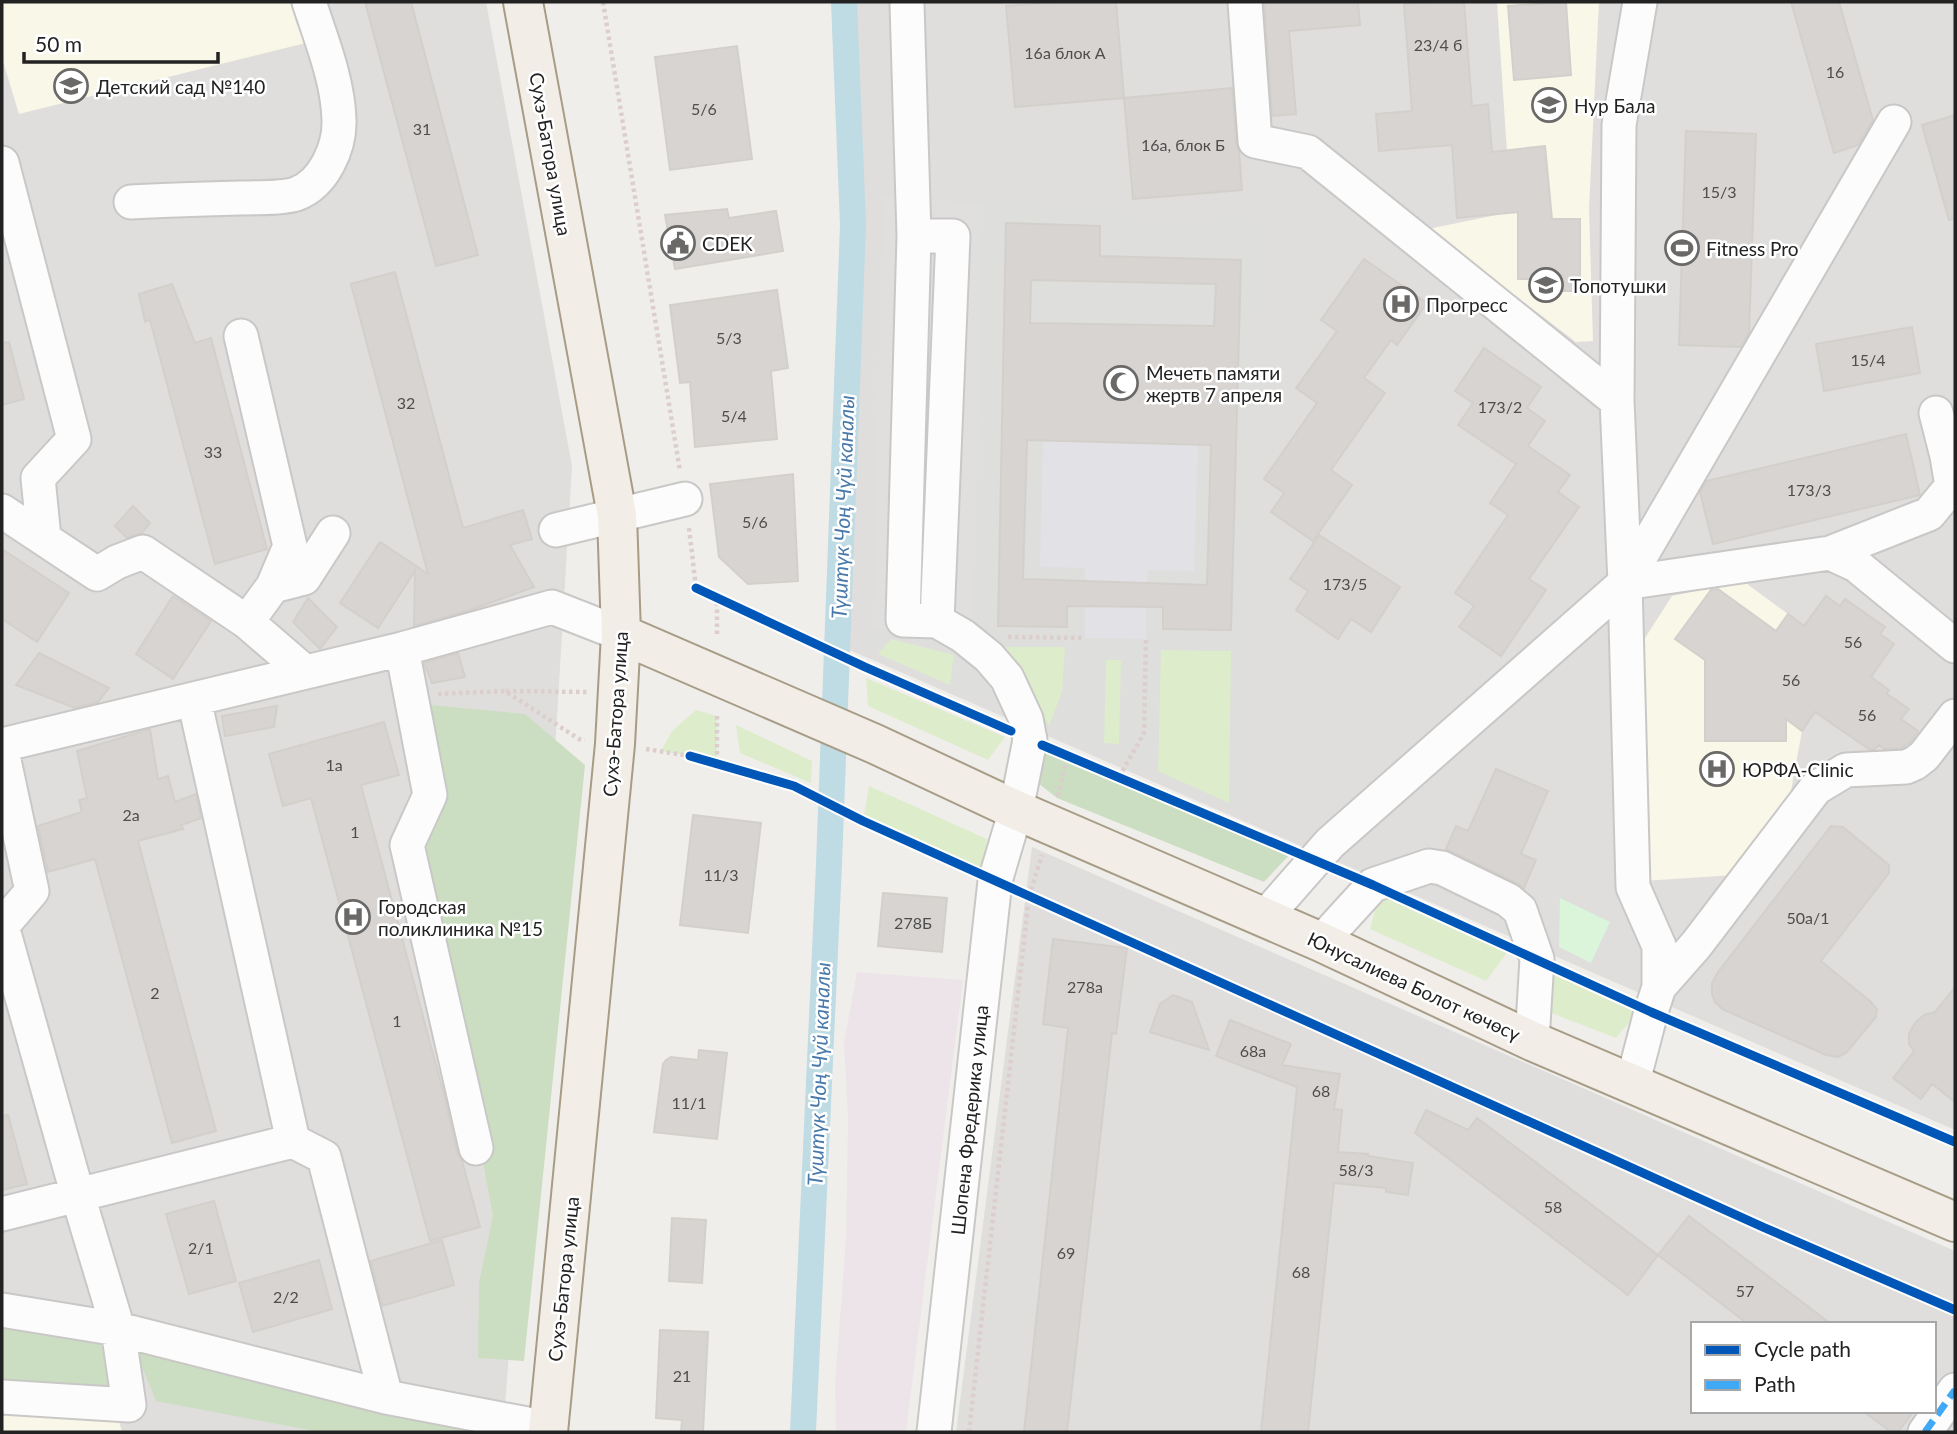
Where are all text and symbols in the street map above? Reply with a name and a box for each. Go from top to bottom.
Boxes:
scale bar [24,21,219,65]
text: 50 m [35,31,82,56]
house number: 23/4 б [1414,35,1462,54]
house number: 16а блок А [1024,43,1106,62]
house number: 16 [1826,62,1844,81]
school or university icon: Детский сад №140 [52,67,90,105]
street label: Сухэ-Батора улица [525,70,577,238]
place label: Детский сад №140 [96,75,265,98]
school or university icon: Нур Бала [1530,86,1568,124]
place label: Нур Бала [1574,94,1655,117]
house number: 5/6 [691,99,717,118]
house number: 31 [413,119,431,138]
house number: 16а, блок Б [1141,135,1225,154]
house number: 15/3 [1701,182,1737,201]
public building icon: CDEK [659,224,697,262]
sports icon: Fitness Pro [1663,229,1701,267]
place label: CDEK [702,232,753,255]
place label: Fitness Pro [1706,237,1799,260]
school or university icon: Топотушки [1527,266,1565,304]
place label: Топотушки [1570,274,1667,297]
hospital icon: Прогресс [1382,285,1420,323]
place label: Прогресс [1426,293,1508,316]
house number: 5/3 [716,328,742,347]
house number: 15/4 [1850,350,1886,369]
place label: Мечеть памяти жертв 7 апреля [1146,361,1282,406]
mosque icon: Мечеть памяти жертв 7 апреля [1102,364,1140,402]
house number: 32 [397,393,415,412]
water label: Түштүк Чоң Чүй каналы [826,395,858,619]
house number: 173/2 [1478,397,1522,416]
house number: 5/4 [721,406,747,425]
house number: 33 [204,442,222,461]
house number: 173/3 [1787,480,1831,499]
house number: 5/6 [742,512,768,531]
house number: 173/5 [1323,574,1367,593]
street label: Сухэ-Батора улица [598,631,632,797]
house number: 56 [1844,632,1862,651]
house number: 56 [1782,670,1800,689]
house number: 56 [1858,705,1876,724]
hospital icon: ЮРФА-Clinic [1698,750,1736,788]
house number: 1а [325,755,343,774]
place label: ЮРФА-Clinic [1742,758,1853,781]
house number: 2а [122,805,140,824]
house number: 1 [350,822,360,841]
house number: 11/3 [703,865,739,884]
place label: Городская поликлиника №15 [378,895,543,940]
hospital icon: Городская поликлиника №15 [334,898,372,936]
house number: 50а/1 [1786,908,1830,927]
house number: 278Б [894,913,932,932]
street label: Юнусалиева Болот көчөсү [1304,927,1524,1046]
water label: Түштүк Чоң Чүй каналы [802,962,834,1186]
house number: 278а [1067,977,1103,996]
house number: 2 [150,983,160,1002]
street label: Шопена Фредерика улица [945,1004,993,1236]
house number: 1 [392,1011,402,1030]
house number: 68а [1240,1041,1266,1060]
house number: 68 [1312,1081,1330,1100]
house number: 11/1 [671,1093,707,1112]
house number: 58/3 [1338,1160,1374,1179]
street label: Сухэ-Батора улица [543,1195,583,1363]
house number: 58 [1544,1197,1562,1216]
house number: 2/1 [188,1238,214,1257]
house number: 69 [1057,1243,1075,1262]
house number: 68 [1292,1262,1310,1281]
house number: 57 [1736,1281,1754,1300]
house number: 2/2 [273,1287,299,1306]
legend [1691,1322,1936,1413]
text: Cycle path [1754,1336,1851,1361]
house number: 21 [673,1366,691,1385]
text: Path [1754,1371,1796,1396]

